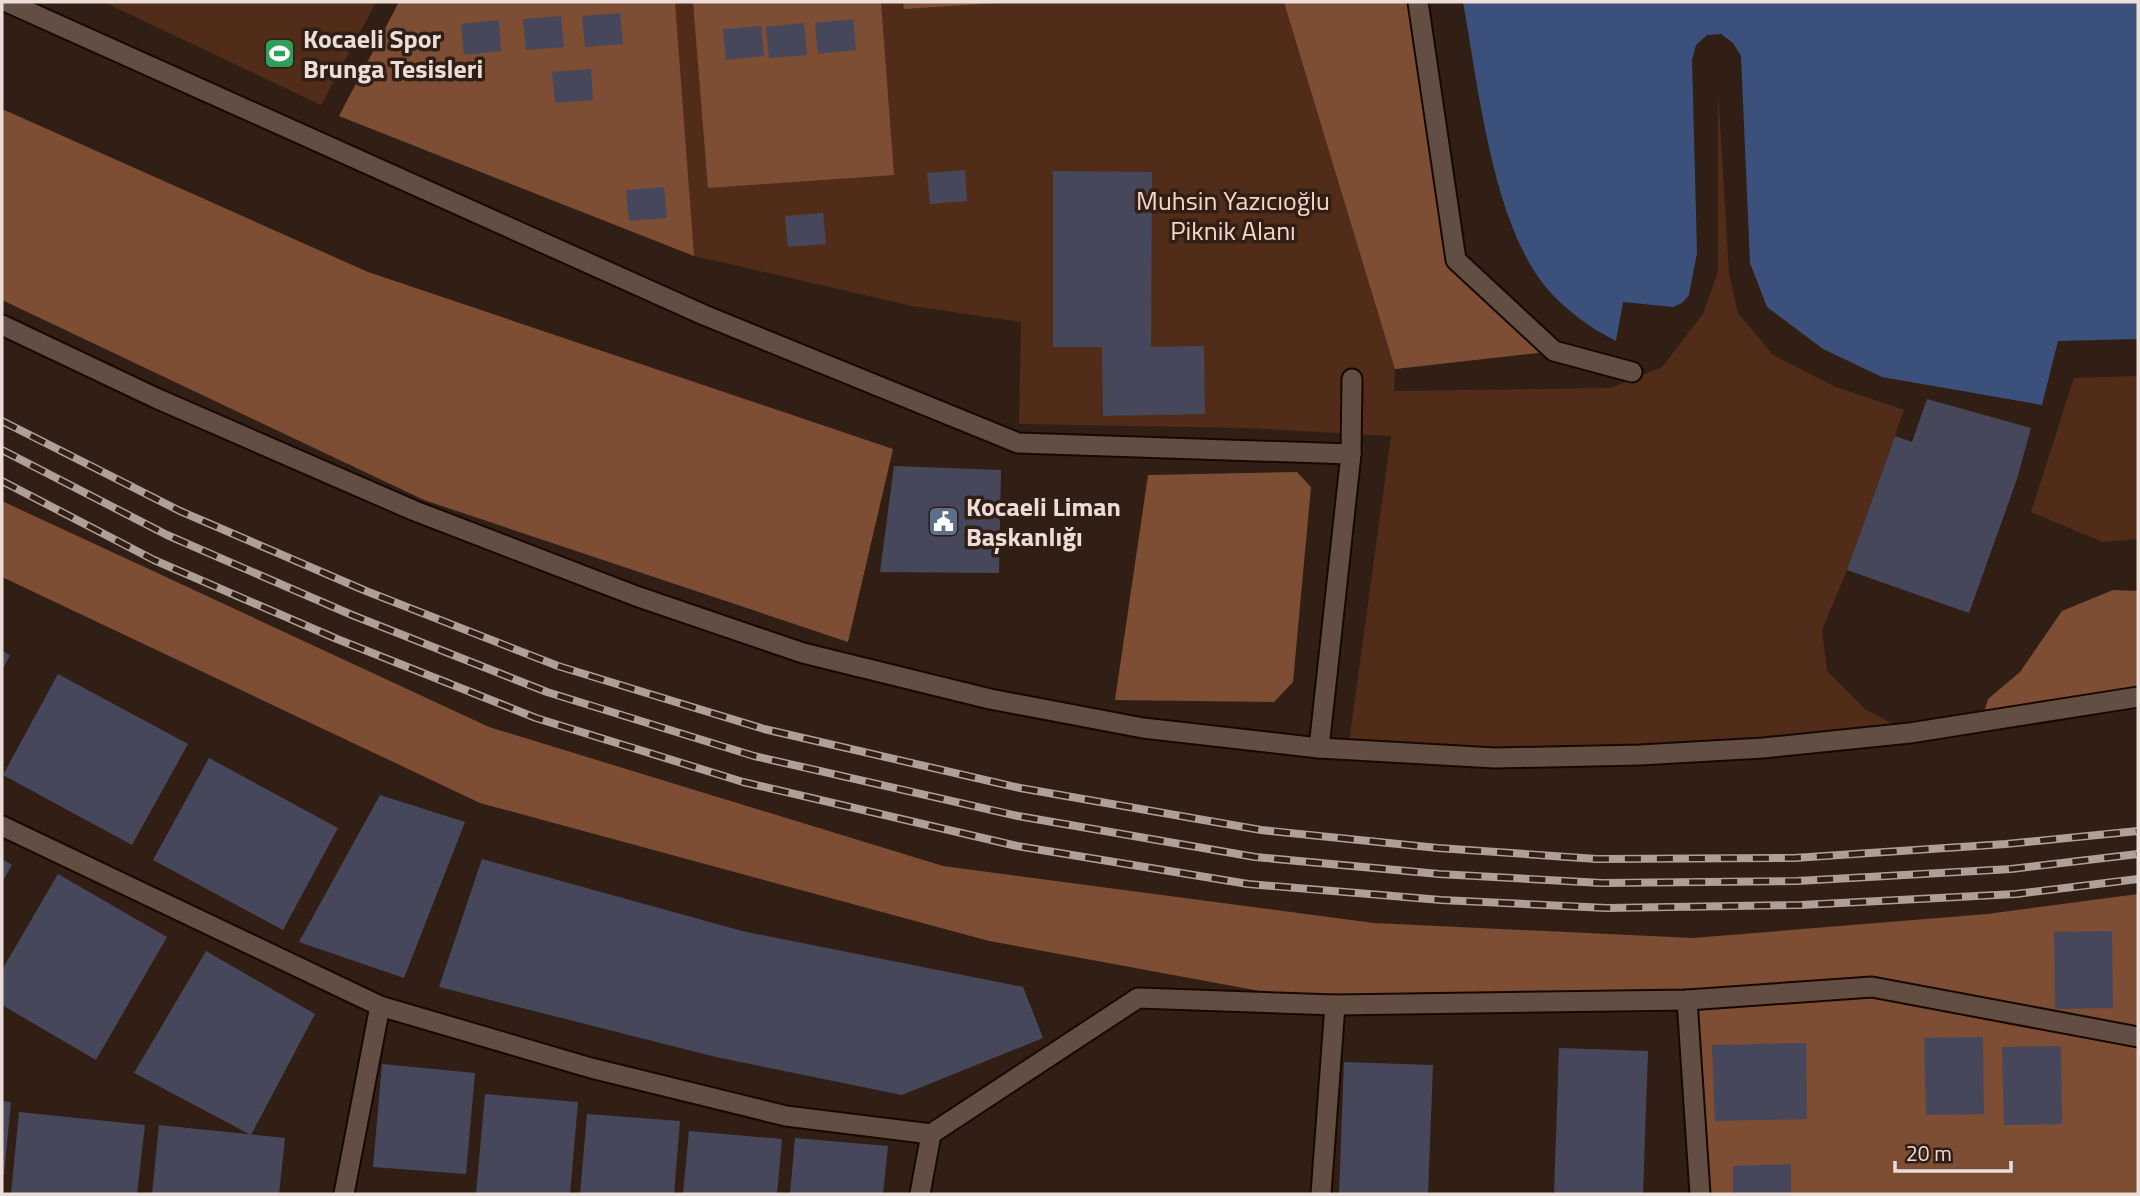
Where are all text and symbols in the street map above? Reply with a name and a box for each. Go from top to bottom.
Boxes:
place label: Kocaeli Spor Brunga Tesisleri [303,19,483,88]
sports icon: Kocaeli Spor Brunga Tesisleri [263,36,297,70]
park label: Muhsin Yazıcıoğlu Piknik Alanı [1136,181,1330,250]
place label: Kocaeli Liman Başkanlığı [966,487,1121,556]
public building icon: Kocaeli Liman Başkanlığı [926,504,960,538]
scale bar [1895,1130,2010,1174]
text: 20 m [1906,1137,1952,1169]

